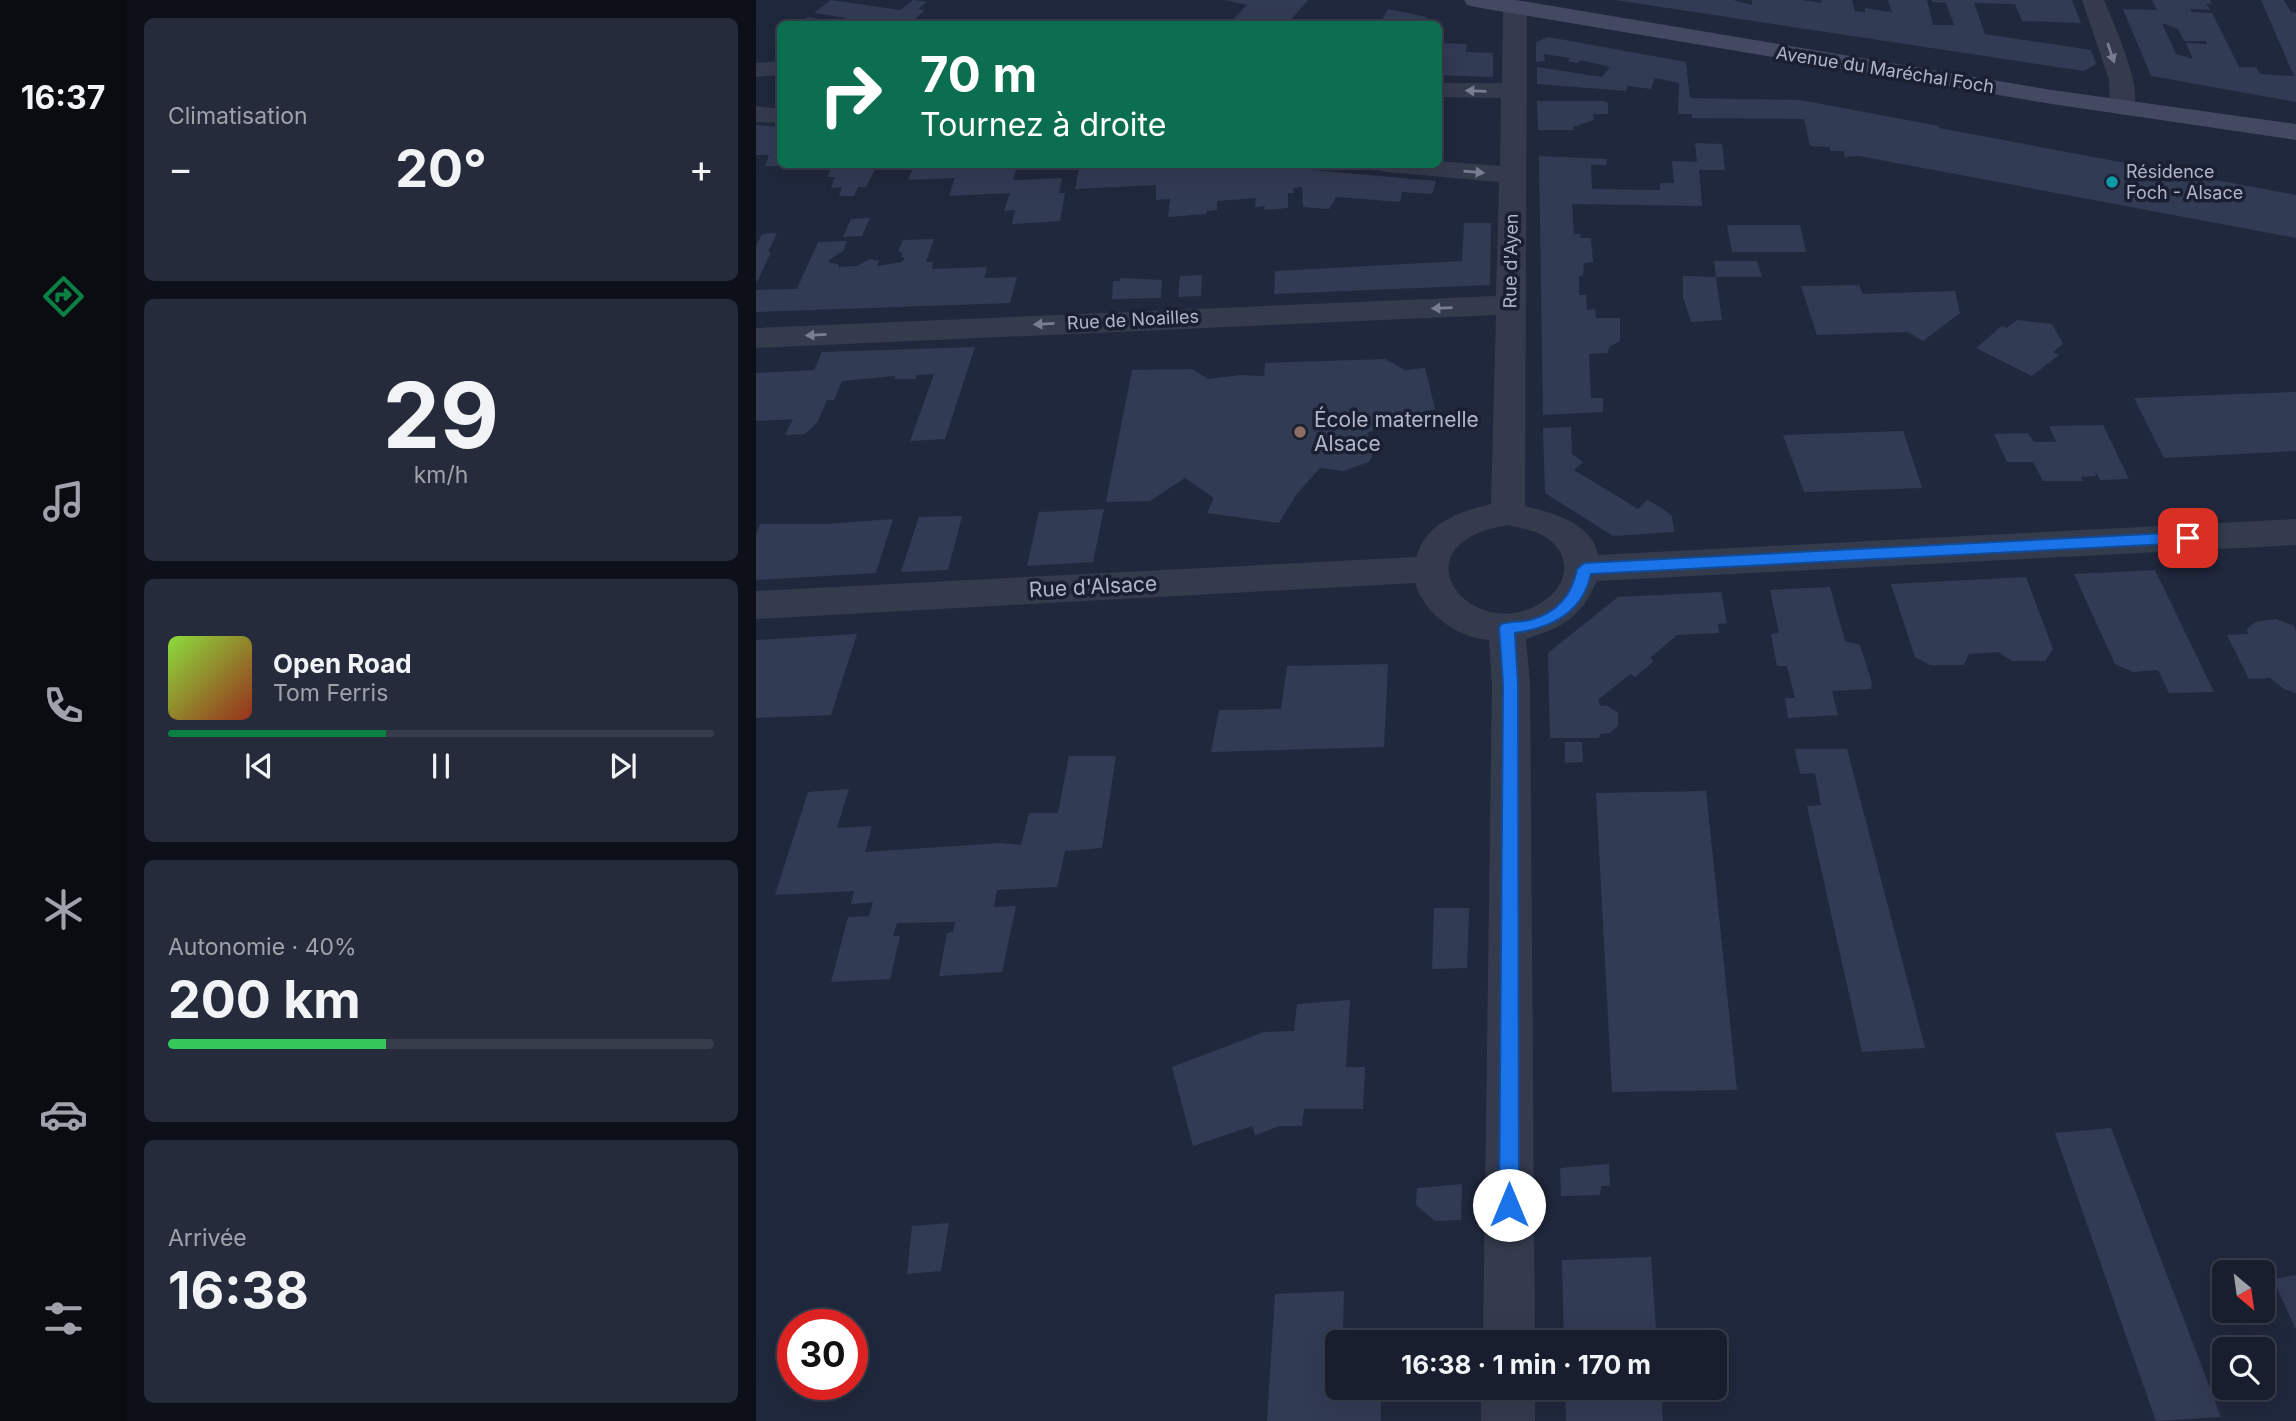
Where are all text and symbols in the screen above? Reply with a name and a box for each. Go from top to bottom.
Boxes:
street label: Avenue du Maréchal Foch [1775,42,1996,97]
one-way arrow [2106,42,2117,63]
text: 70 m [920,45,1037,104]
icon: right [805,49,896,140]
text: 16:37 [21,78,105,117]
one-way arrow [1465,85,1487,96]
text: Climatisation [168,102,308,130]
text: Tournez à droite [920,105,1166,144]
text: 20° [395,137,487,200]
text: − [168,145,193,191]
text: + [689,145,714,191]
place label: Résidence Foch - Alsace [2126,161,2243,203]
one-way arrow [1464,167,1486,178]
marker: Résidence Foch - Alsace [2104,174,2120,190]
street label: Rue d'Ayen [1499,213,1522,309]
icon: directions [39,272,88,321]
one-way arrow [1431,302,1453,313]
street label: Rue de Noailles [1066,306,1199,333]
one-way arrow [1032,319,1054,330]
one-way arrow [805,330,827,341]
text: 29 [383,360,499,470]
place label: École maternelle Alsace [1314,406,1479,456]
marker: École maternelle Alsace [1292,424,1308,440]
text: km/h [414,461,468,489]
icon: music [39,477,88,526]
pin [2158,508,2218,568]
icon: arrive [2169,519,2207,557]
street label: Rue d'Alsace [1028,571,1158,602]
text: Open Road [273,648,412,679]
text: Tom Ferris [273,679,388,707]
icon: phone [39,681,88,730]
icon: previous [240,747,278,785]
icon: pause [422,747,460,785]
icon: next [604,747,642,785]
icon: climate [39,885,88,934]
text: Autonomie · 40% [168,933,357,961]
text: 200 km [168,968,361,1031]
icon: car [39,1090,88,1139]
position arrow [1472,1168,1546,1242]
text: Arrivée [168,1224,247,1252]
text: 16:38 [168,1259,309,1322]
north arrow [2212,1260,2275,1323]
map controls [2212,1260,2275,1400]
icon: filters [39,1294,88,1343]
speed limit sign: 30 [777,1309,868,1400]
button: search [2212,1337,2275,1400]
text: 16:38 · 1 min · 170 m [1401,1349,1651,1380]

